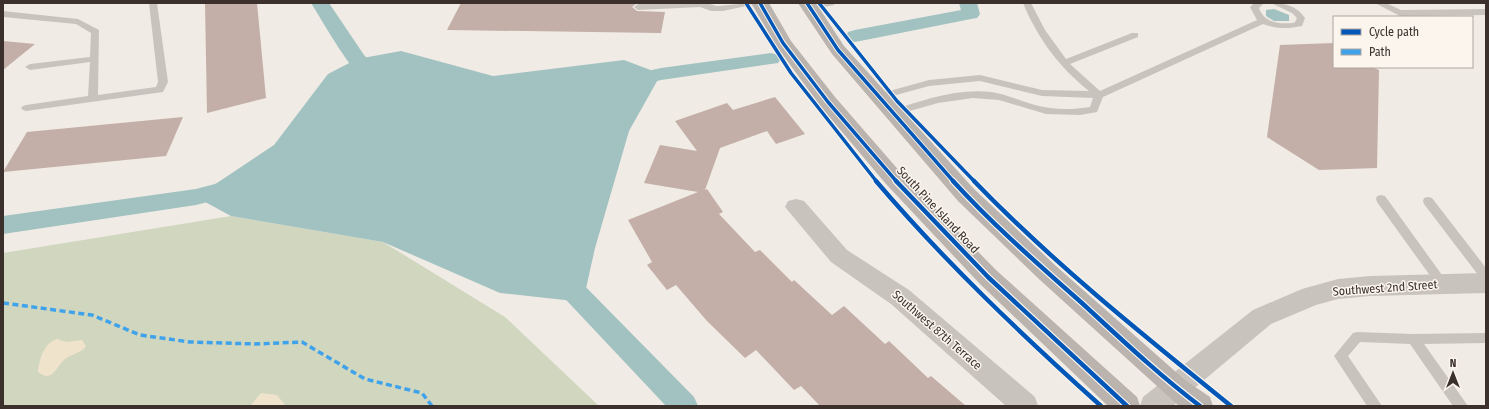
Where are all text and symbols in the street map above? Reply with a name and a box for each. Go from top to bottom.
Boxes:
legend [1333,16,1473,68]
text: Cycle path [1369,25,1419,39]
text: Path [1369,45,1391,59]
street label: South Pine Island Road [894,164,982,256]
street label: Southwest 2nd Street [1332,277,1438,299]
street label: Southwest 87th Terrace [889,287,985,373]
north arrow [1433,353,1473,393]
text: N [1450,357,1456,370]

